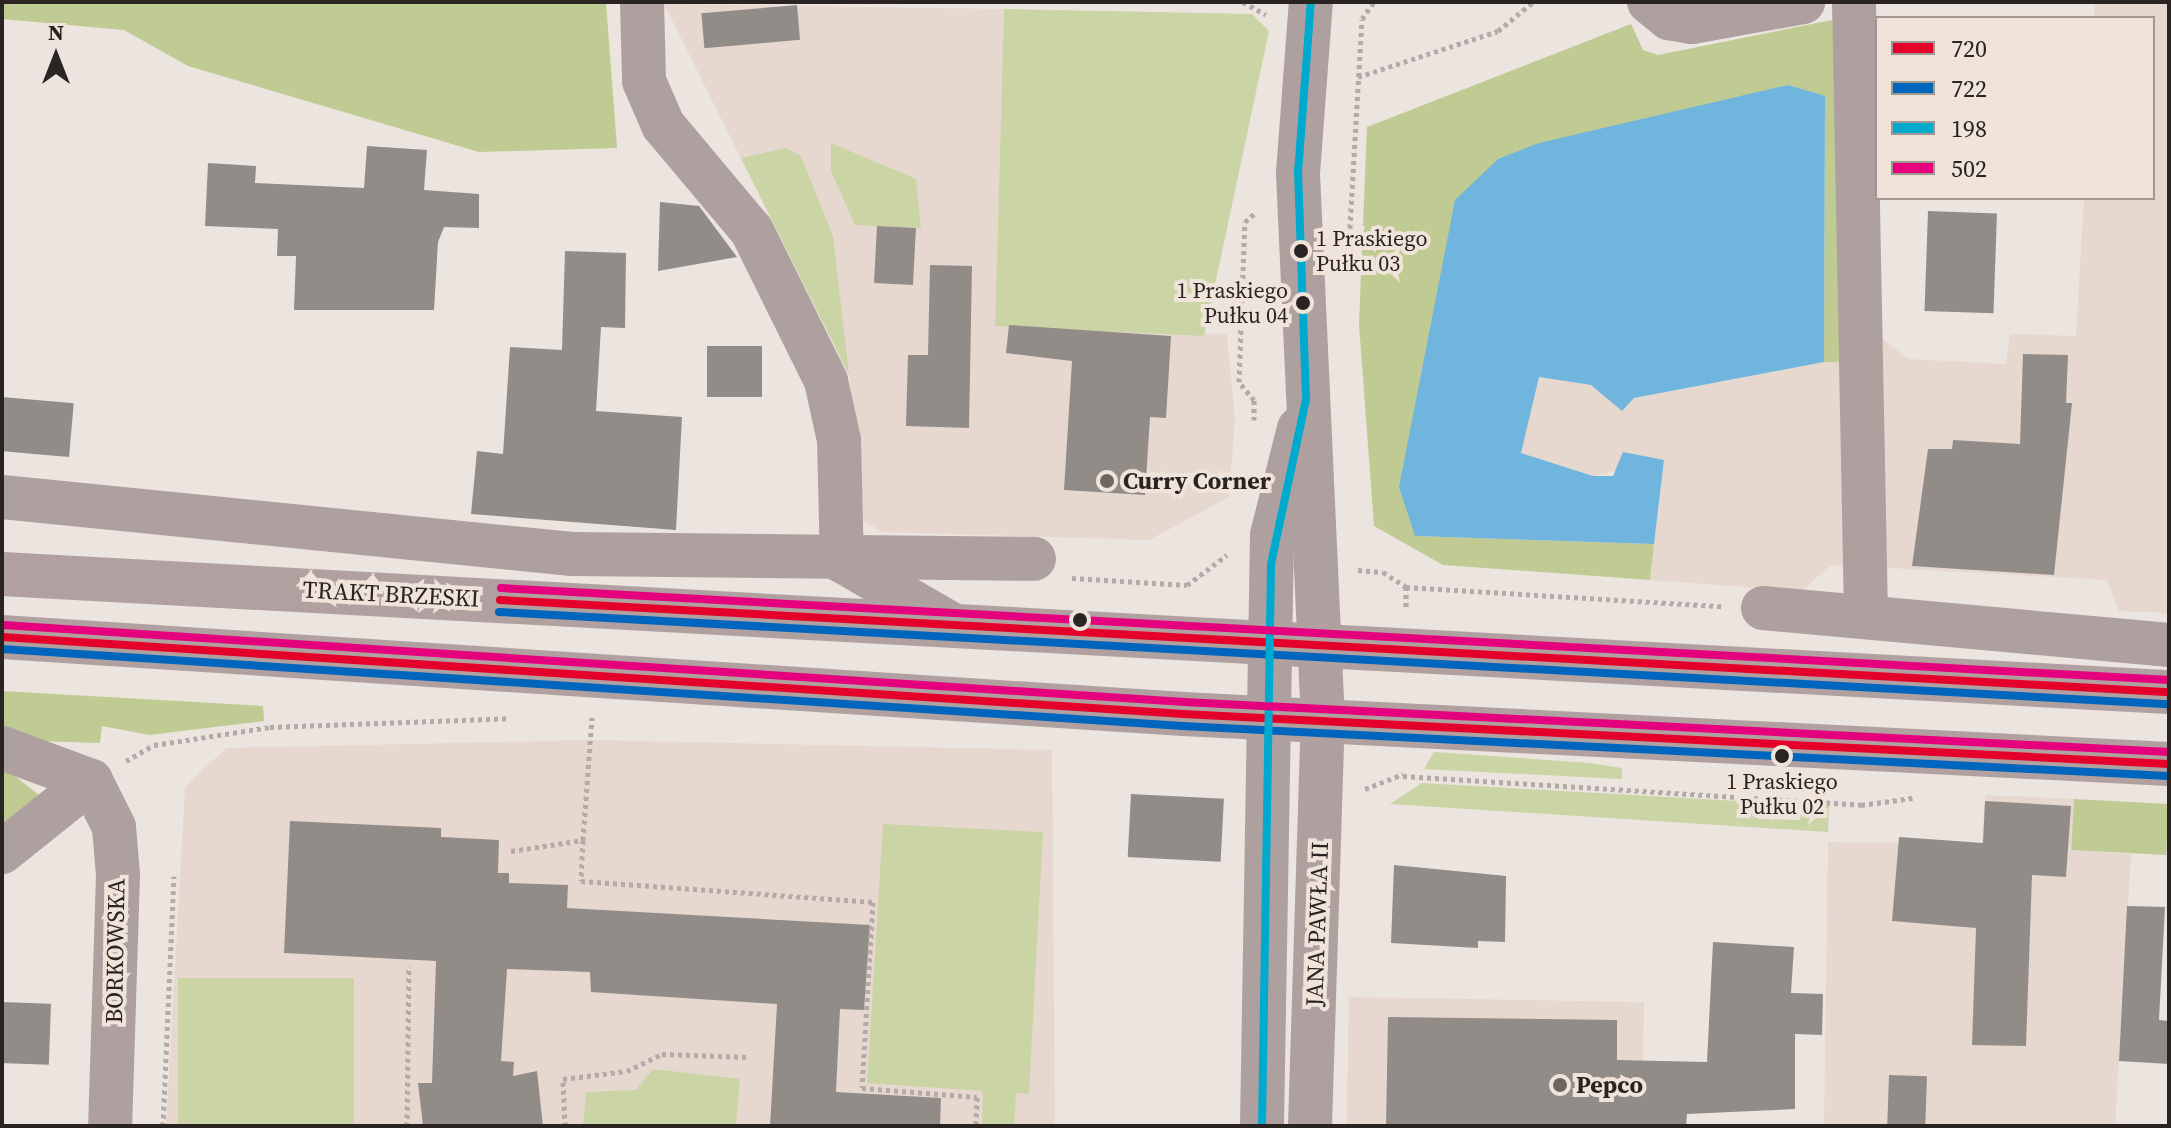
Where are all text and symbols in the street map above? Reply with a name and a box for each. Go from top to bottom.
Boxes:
north arrow [16,16,96,96]
legend [1875,16,2155,200]
text: N [48,17,64,47]
text: 720 [1951,32,1987,65]
text: 722 [1951,72,1987,105]
text: 198 [1951,112,1987,145]
text: 502 [1951,152,1987,185]
place label: 1 Praskiego Pułku 03 [1316,225,1428,276]
marker: 1 Praskiego Pułku 03 [1293,243,1309,259]
place label: 1 Praskiego Pułku 04 [1176,277,1288,328]
marker: 1 Praskiego Pułku 04 [1295,295,1311,311]
place label: Curry Corner [1123,467,1271,495]
marker: Curry Corner [1098,472,1116,490]
street label: TRAKT BRZESKI [302,575,480,613]
unlabelled marker [1072,612,1088,628]
marker: 1 Praskiego Pułku 02 [1774,748,1790,764]
place label: 1 Praskiego Pułku 02 [1726,768,1838,820]
street label: JANA PAWŁA II [1300,841,1334,1007]
street label: BORKOWSKA [99,878,131,1024]
place label: Pepco [1576,1071,1643,1099]
marker: Pepco [1551,1076,1569,1094]

